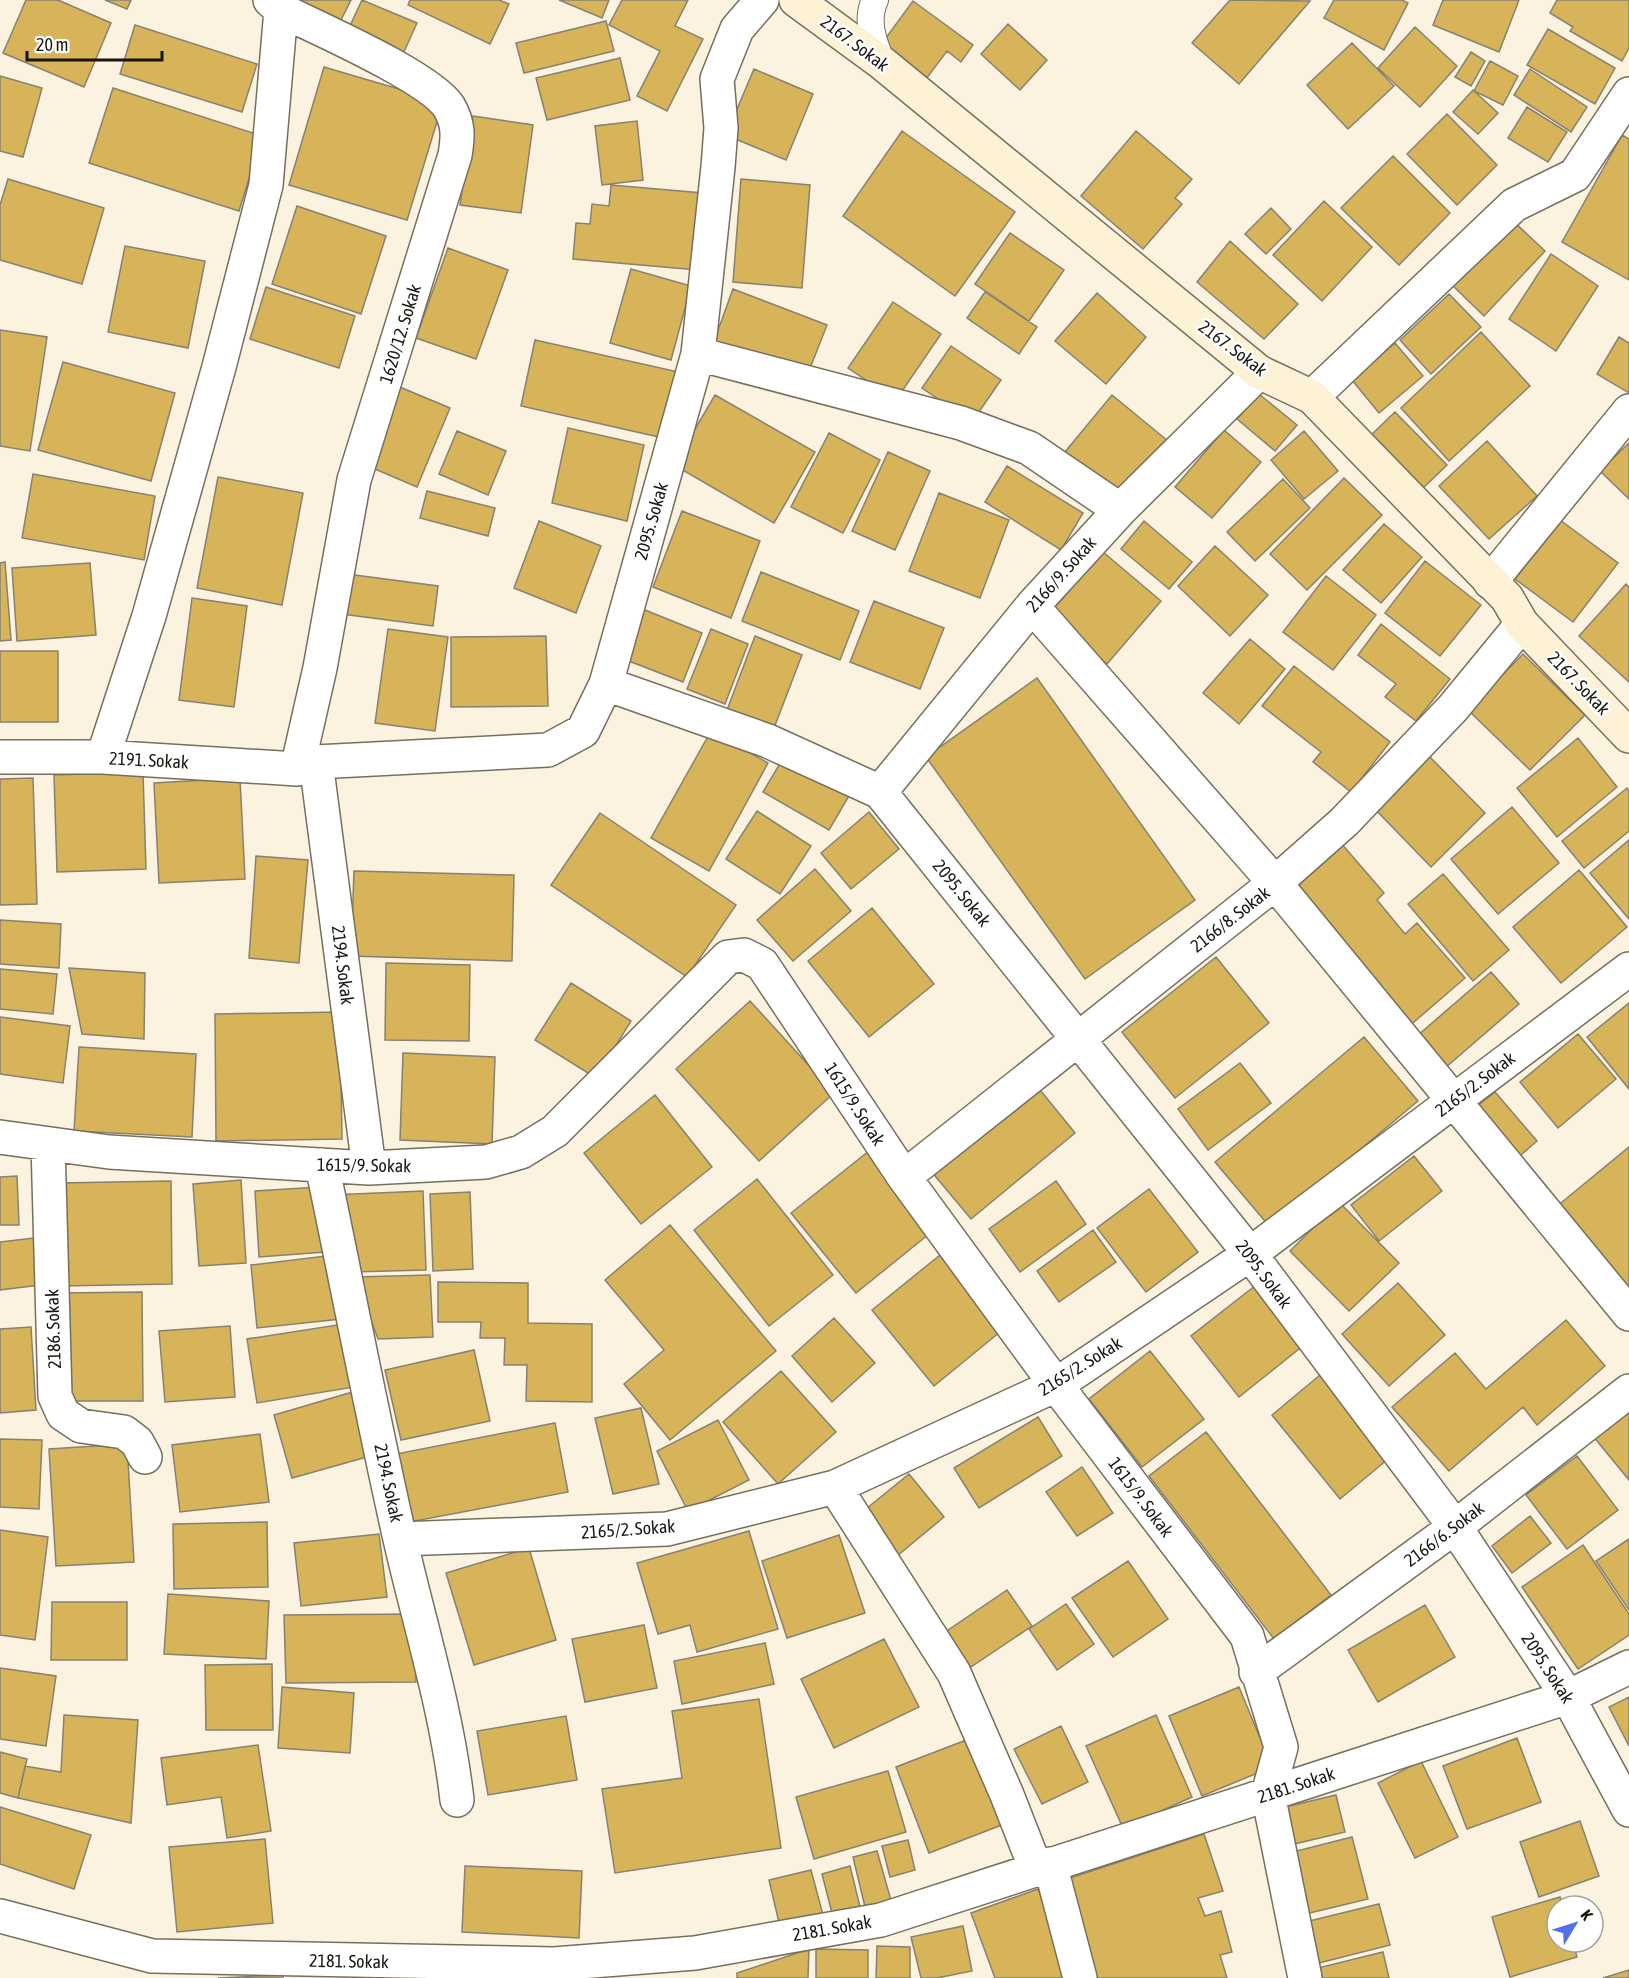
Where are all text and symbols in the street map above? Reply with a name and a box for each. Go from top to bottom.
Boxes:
street label: 2167. Sokak [817,11,893,75]
scale bar [27,24,162,62]
text: 20 m [36,34,68,55]
street label: 1620/12. Sokak [375,282,425,386]
street label: 2167. Sokak [1195,316,1271,380]
street label: 2095. Sokak [630,480,672,562]
street label: 2166/9. Sokak [1022,532,1100,616]
street label: 2167. Sokak [1544,647,1614,719]
street label: 2191. Sokak [109,747,189,773]
street label: 2095. Sokak [929,855,995,931]
street label: 2166/8. Sokak [1186,882,1274,956]
street label: 2194. Sokak [328,924,358,1006]
street label: 2165/2. Sokak [1431,1047,1519,1121]
street label: 1615/9. Sokak [821,1059,890,1149]
street label: 1615/9. Sokak [317,1154,411,1176]
street label: 2095. Sokak [1232,1236,1296,1312]
street label: 2186. Sokak [41,1289,65,1369]
street label: 2165/2. Sokak [1034,1332,1126,1400]
street label: 2194. Sokak [370,1442,408,1524]
street label: 1615/9. Sokak [1104,1453,1178,1541]
street label: 2166/6. Sokak [1400,1497,1488,1571]
street label: 2165/2. Sokak [580,1515,676,1543]
street label: 2095. Sokak [1517,1629,1579,1707]
street label: 2181. Sokak [1255,1763,1337,1807]
north arrow [1545,1894,1605,1954]
text: K [1577,1906,1596,1924]
street label: 2181. Sokak [791,1911,873,1945]
street label: 2181. Sokak [309,1950,389,1972]

